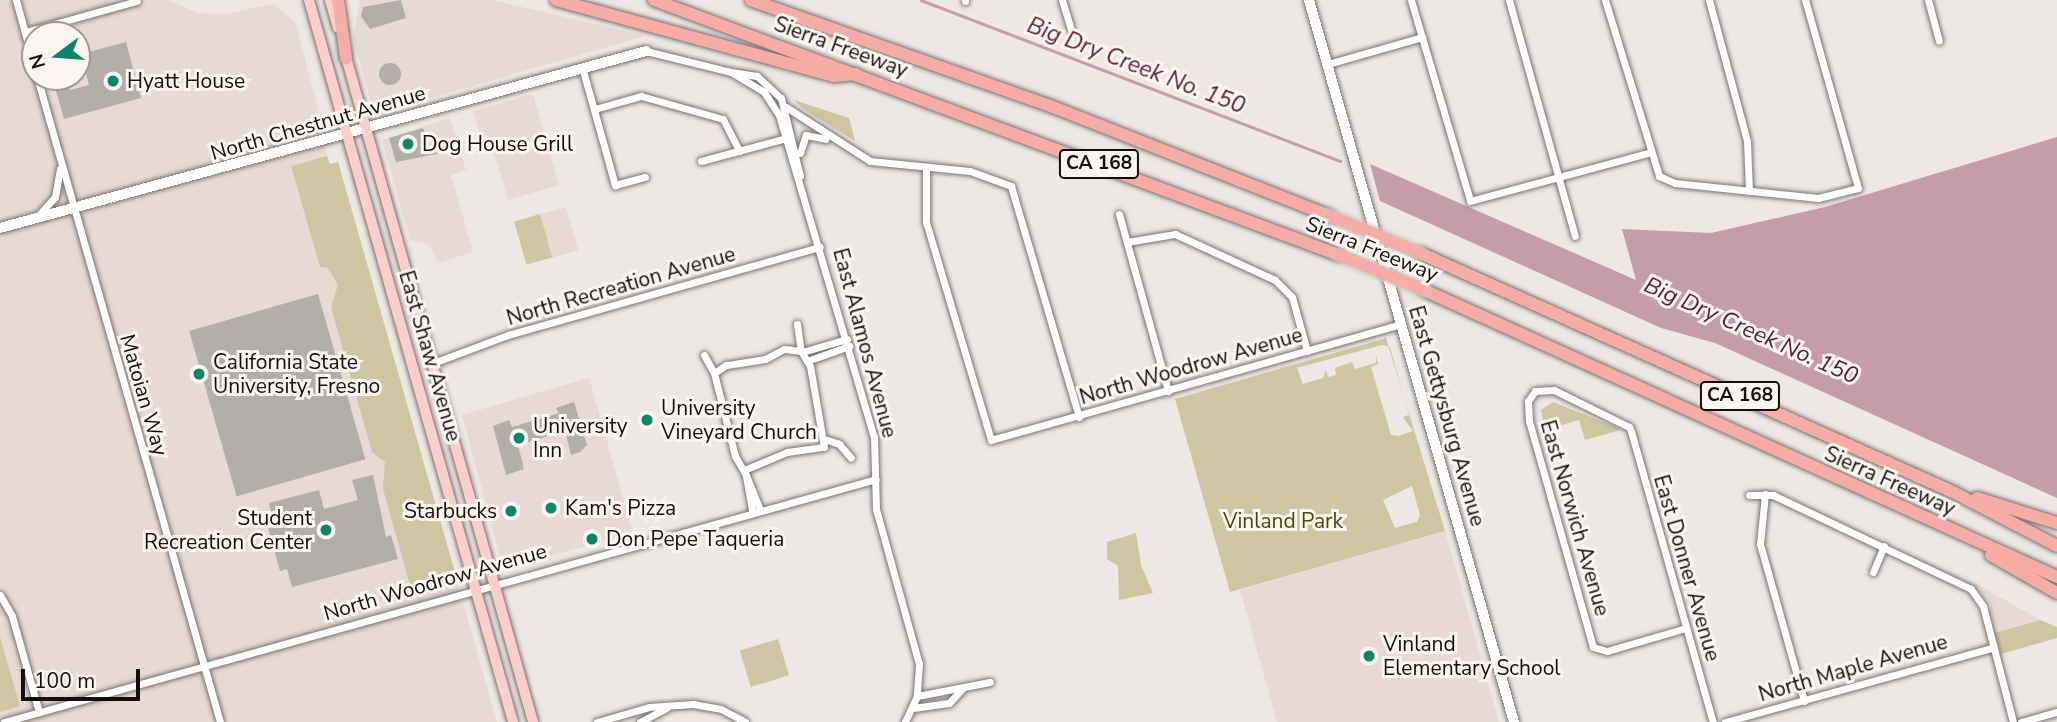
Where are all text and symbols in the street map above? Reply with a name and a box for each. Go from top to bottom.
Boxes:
street label: Sierra Freeway [771,11,911,83]
water label: Big Dry Creek No. 150 [1023,12,1249,120]
north arrow [21,21,91,91]
text: N [23,51,52,72]
place label: Hyatt House [127,68,245,94]
marker: Hyatt House [105,73,121,89]
street label: North Chestnut Avenue [208,80,428,166]
place label: Dog House Grill [422,131,573,157]
marker: Dog House Grill [400,136,416,152]
road number: CA 168 [1059,148,1139,180]
street label: Sierra Freeway [1302,211,1442,287]
street label: North Recreation Avenue [504,241,738,331]
street label: East Alamos Avenue [828,245,902,441]
street label: East Shaw Avenue [394,268,466,444]
water label: Big Dry Creek No. 150 [1640,271,1862,391]
street label: East Gettysburg Avenue [1403,303,1491,529]
street label: North Woodrow Avenue [1077,322,1305,410]
street label: Matoian Way [115,331,173,459]
place label: California State University, Fresno [213,349,380,399]
marker: California State University, Fresno [191,366,207,382]
road number: CA 168 [1700,380,1780,412]
place label: University Vineyard Church [661,395,817,445]
marker: University Vineyard Church [639,412,655,428]
place label: University Inn [533,413,628,463]
street label: East Norwich Avenue [1535,417,1615,619]
marker: University Inn [511,430,527,446]
street label: Sierra Freeway [1821,441,1959,521]
street label: East Donner Avenue [1648,472,1726,664]
place label: Kam's Pizza [565,495,676,521]
place label: Starbucks [404,498,497,524]
marker: Kam's Pizza [543,500,559,516]
marker: Starbucks [503,503,519,519]
place label: Student Recreation Center [144,505,312,555]
park label: Vinland Park [1223,508,1343,534]
marker: Student Recreation Center [318,522,334,538]
place label: Don Pepe Taqueria [606,526,784,552]
marker: Don Pepe Taqueria [584,531,600,547]
street label: North Woodrow Avenue [321,538,549,626]
street label: North Maple Avenue [1756,629,1950,707]
place label: Vinland Elementary School [1383,631,1561,681]
marker: Vinland Elementary School [1361,648,1377,664]
scale bar [24,656,144,700]
text: 100 m [34,667,95,695]

